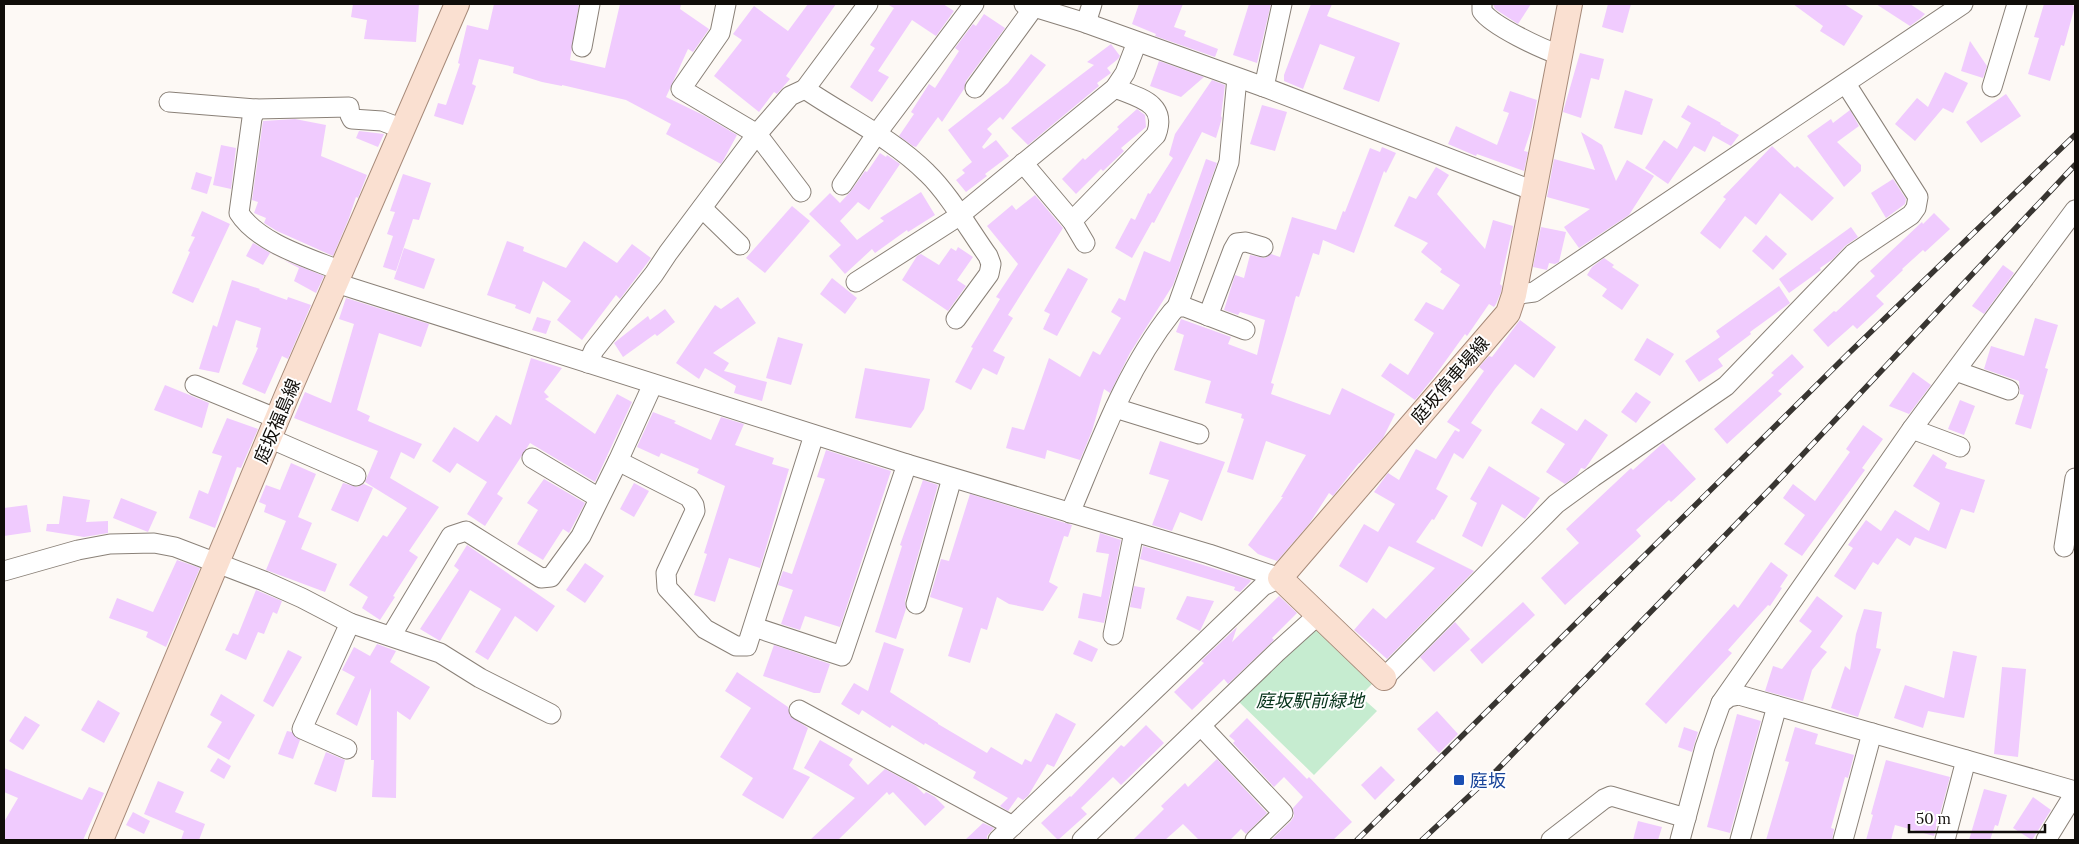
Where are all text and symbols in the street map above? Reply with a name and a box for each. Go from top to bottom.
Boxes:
street label: 庭坂停車場線 [1406,332,1494,428]
street label: 庭坂福島線 [249,375,305,467]
park label: 庭坂駅前緑地 [1256,689,1366,712]
place label: 庭坂 [1470,769,1506,792]
marker: 庭坂 [1452,773,1466,787]
scale bar [1909,802,2045,834]
text: 50 m [1916,809,1951,828]

